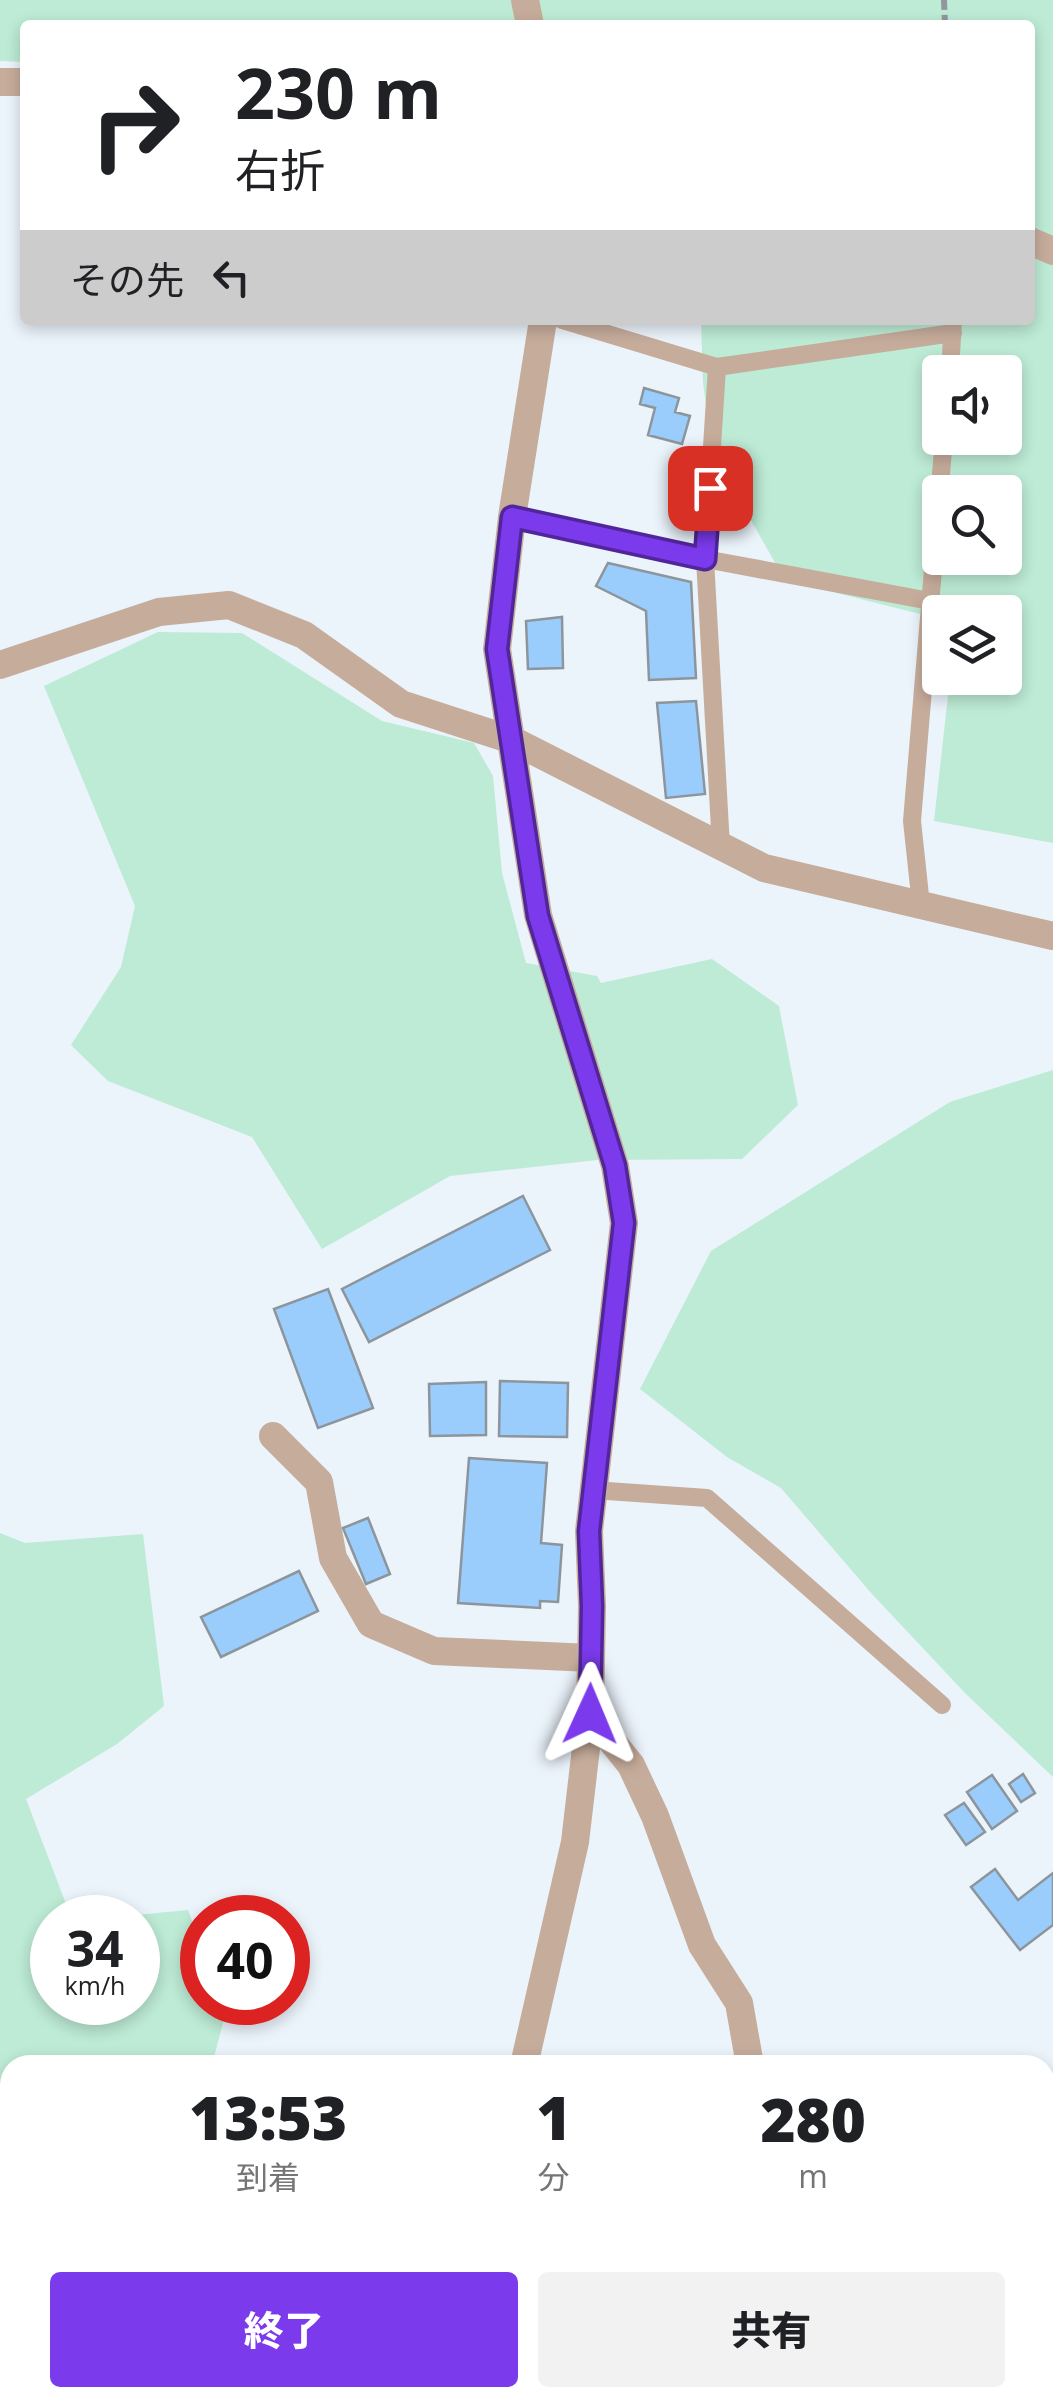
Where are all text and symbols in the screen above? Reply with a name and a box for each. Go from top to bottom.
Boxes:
text: 230 m [235,44,442,140]
icon: right [70,60,200,190]
text: 右折 [235,139,325,200]
icon: left [204,250,259,305]
text: その先 [70,253,184,305]
map controls [922,355,1022,695]
button: sound [922,355,1022,455]
pin [668,446,753,531]
icon: arrive [683,461,738,516]
button: search [922,475,1022,575]
button: layers [922,595,1022,695]
position arrow [538,1662,642,1766]
speed limit sign: 40 [180,1895,310,2025]
text: 34 [66,1914,124,1982]
text: km/h [65,1968,125,2002]
text: 13:53 [189,2076,347,2158]
text: 1 [536,2076,571,2158]
text: 280 [760,2078,866,2160]
text: m [798,2154,828,2197]
text: 到着 [236,2155,300,2198]
text: 分 [538,2155,570,2198]
button: 終了 [50,2272,518,2387]
button: 共有 [538,2272,1005,2387]

